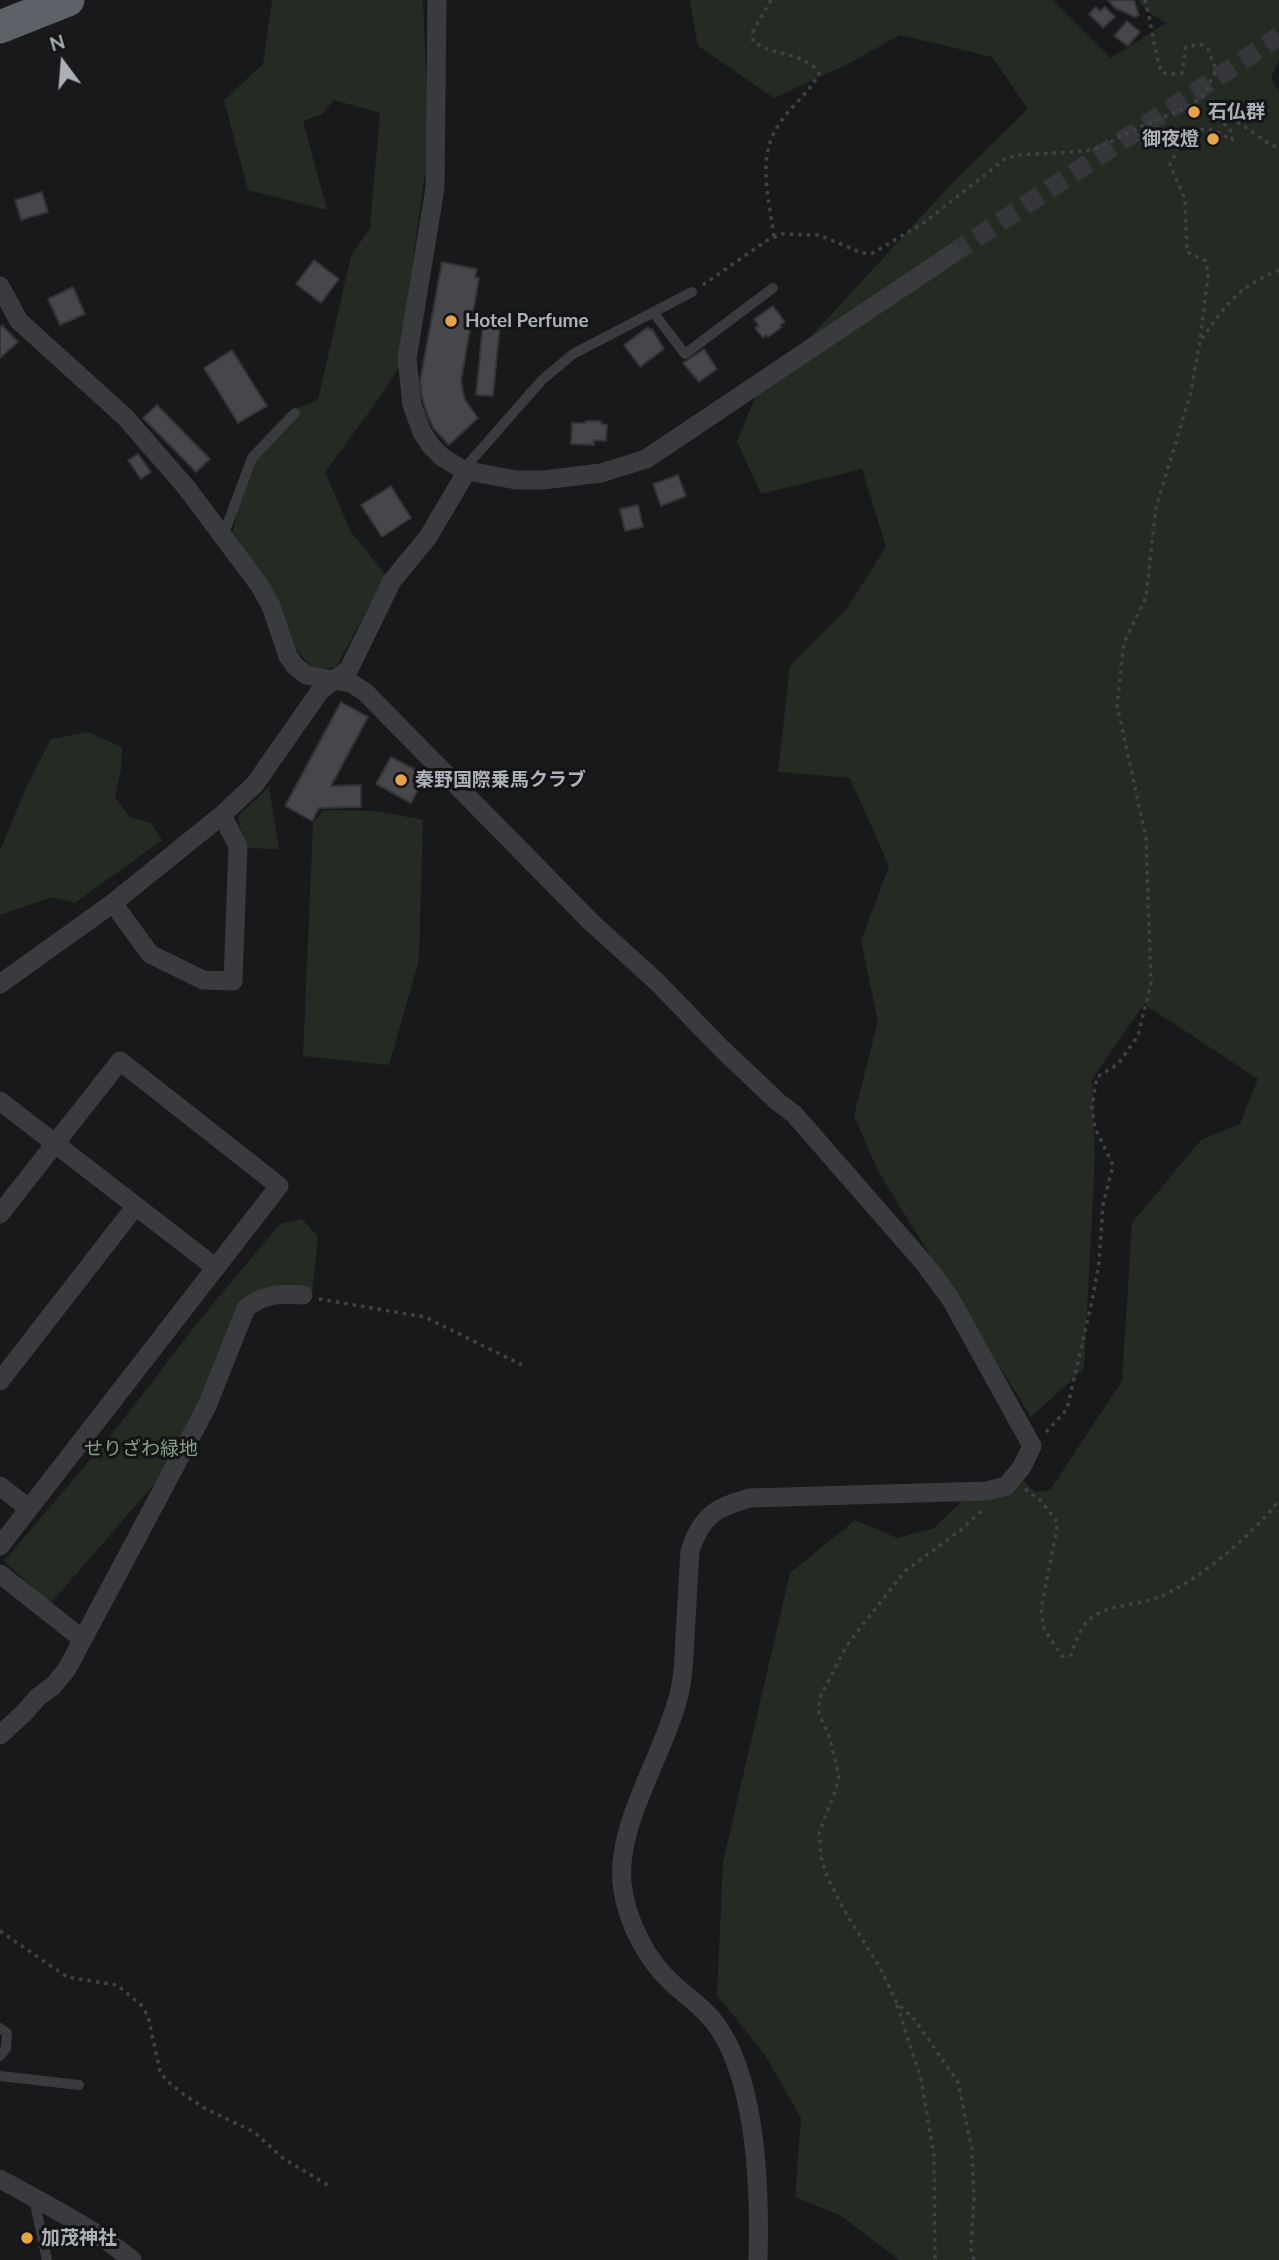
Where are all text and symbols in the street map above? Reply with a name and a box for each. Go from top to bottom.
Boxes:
north arrow [28,28,98,98]
text: N [47,29,67,55]
place label: 石仏群 [1208,101,1265,123]
marker: 石仏群 [1186,104,1202,120]
place label: 御夜燈 [1142,128,1199,150]
marker: 御夜燈 [1205,131,1221,147]
place label: Hotel Perfume [465,310,589,332]
marker: Hotel Perfume [443,313,459,329]
place label: 秦野国際乗馬クラブ [415,769,586,791]
marker: 秦野国際乗馬クラブ [393,772,409,788]
park label: せりざわ緑地 [84,1438,198,1460]
place label: 加茂神社 [41,2227,117,2249]
marker: 加茂神社 [19,2230,35,2246]

